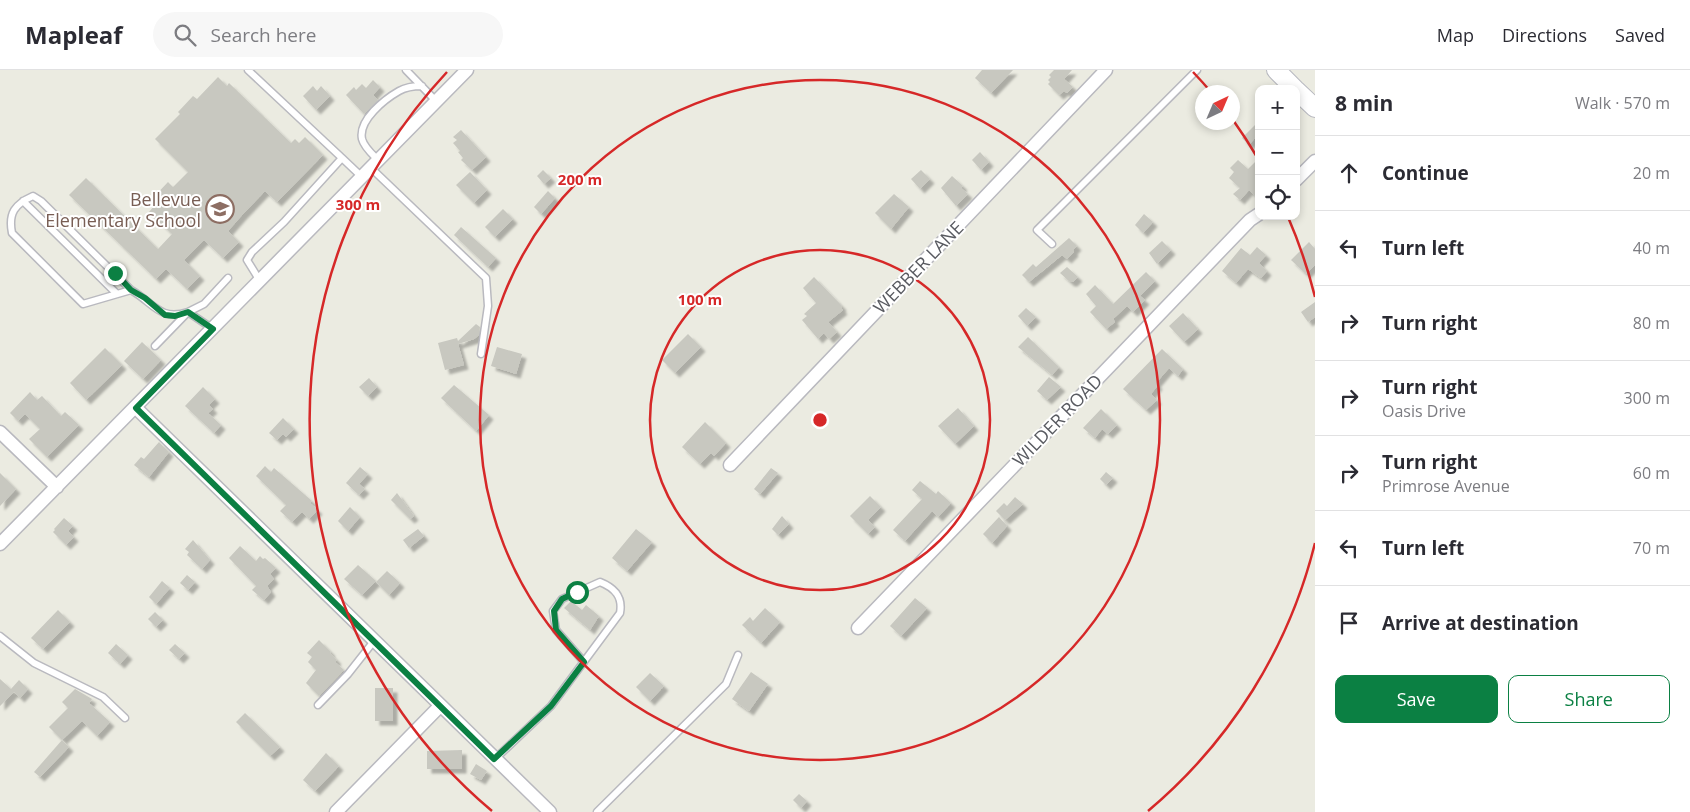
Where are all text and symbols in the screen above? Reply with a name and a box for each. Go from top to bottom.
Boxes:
search box [153,12,503,57]
text: Mapleaf [25,18,123,51]
icon: search [171,21,199,49]
text: Search here [211,22,316,48]
text: Map [1437,23,1474,47]
text: Directions [1502,23,1587,47]
text: Saved [1615,23,1665,47]
north arrow [1195,85,1240,130]
map controls [1255,85,1300,220]
button: + [1255,85,1300,130]
text: 8 min [1335,89,1393,117]
text: Walk · 570 m [1575,92,1670,114]
button: − [1255,130,1300,175]
icon: ahead [1335,159,1363,187]
text: Continue [1382,160,1469,186]
text: 20 m [1633,162,1670,184]
text: 200 m [558,169,602,189]
button: locate [1255,175,1300,220]
place label: Bellevue Elementary School [45,187,201,232]
school or university icon: Bellevue Elementary School [205,194,235,224]
text: 300 m [336,194,380,214]
street label: WEBBER LANE [868,216,968,318]
icon: left [1335,234,1363,262]
text: Turn left [1382,235,1464,261]
text: 40 m [1633,237,1670,259]
route end [104,262,127,285]
text: 100 m [678,289,722,309]
icon: right [1335,309,1363,337]
text: Turn right [1382,310,1477,336]
text: 80 m [1633,312,1670,334]
street label: WILDER ROAD [1007,369,1107,471]
text: Turn right [1382,374,1477,400]
icon: right [1335,384,1363,412]
text: 300 m [1624,387,1670,409]
text: Oasis Drive [1382,400,1466,422]
centre of rings [811,411,829,429]
text: Turn right [1382,449,1477,475]
icon: right [1335,459,1363,487]
text: 60 m [1633,462,1670,484]
text: Primrose Avenue [1382,475,1510,497]
icon: left [1335,534,1363,562]
text: Turn left [1382,535,1464,561]
text: 70 m [1633,537,1670,559]
route start [566,581,589,604]
icon: arrive [1335,609,1363,637]
text: Arrive at destination [1382,610,1579,636]
button: Save [1335,675,1498,723]
button: Share [1508,675,1670,723]

